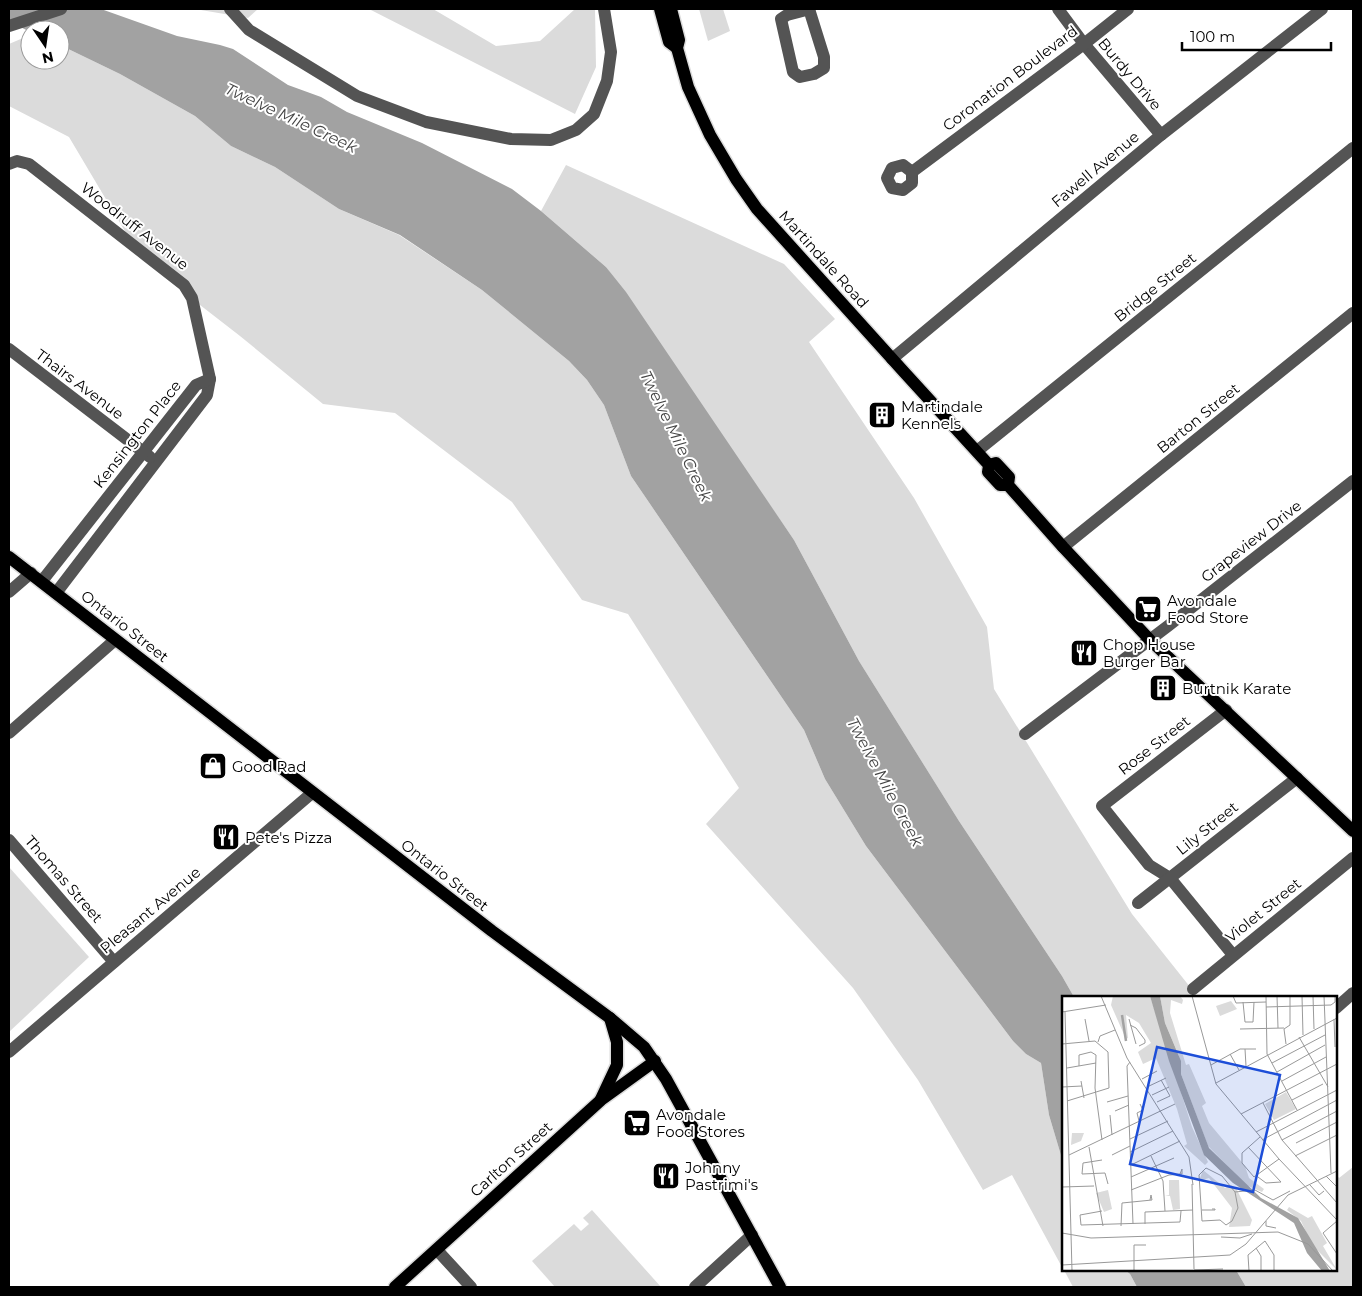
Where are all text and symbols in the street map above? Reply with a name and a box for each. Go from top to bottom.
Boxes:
north arrow [20,20,70,70]
scale bar [1182,20,1331,52]
street label: Coronation Boulevard [939,21,1081,135]
text: 100 m [1190,27,1235,46]
street label: Burdy Drive [1094,34,1166,114]
text: N [40,48,55,68]
water label: Twelve Mile Creek [222,79,361,157]
street label: Fawell Avenue [1047,127,1143,211]
street label: Woodruff Avenue [77,178,193,274]
street label: Martindale Road [775,206,873,312]
street label: Bridge Street [1110,248,1200,326]
street label: Thairs Avenue [32,345,128,423]
water label: Twelve Mile Creek [636,368,717,506]
street label: Kensington Place [89,376,185,492]
street label: Barton Street [1153,379,1243,457]
place label: Martindale Kennels [901,397,983,433]
building icon: Martindale Kennels [867,400,897,430]
street label: Grapeview Drive [1197,496,1305,586]
street label: Ontario Street [77,586,173,666]
place label: Avondale Food Store [1167,591,1248,627]
supermarket icon: Avondale Food Store [1133,594,1163,624]
place label: Chop House Burger Bar [1103,635,1195,671]
restaurant icon: Chop House Burger Bar [1069,638,1099,668]
building icon: Burtnik Karate [1148,673,1178,703]
place label: Burtnik Karate [1182,679,1291,698]
street label: Rose Street [1114,711,1194,779]
water label: Twelve Mile Creek [843,714,928,851]
shop icon: Good Rad [198,751,228,781]
place label: Good Rad [232,757,306,776]
street label: Lily Street [1172,797,1242,859]
restaurant icon: Pete's Pizza [211,822,241,852]
place label: Pete's Pizza [245,828,332,847]
street label: Thomas Street [21,831,107,927]
street label: Ontario Street [397,835,493,915]
street label: Pleasant Avenue [96,862,204,958]
street label: Violet Street [1221,874,1305,946]
inset map [1062,996,1337,1271]
place label: Avondale Food Stores [656,1105,745,1141]
supermarket icon: Avondale Food Stores [622,1108,652,1138]
street label: Carlton Street [466,1117,556,1201]
place label: Johnny Pastrimi's [684,1158,758,1194]
restaurant icon: Johnny Pastrimi's [651,1161,681,1191]

